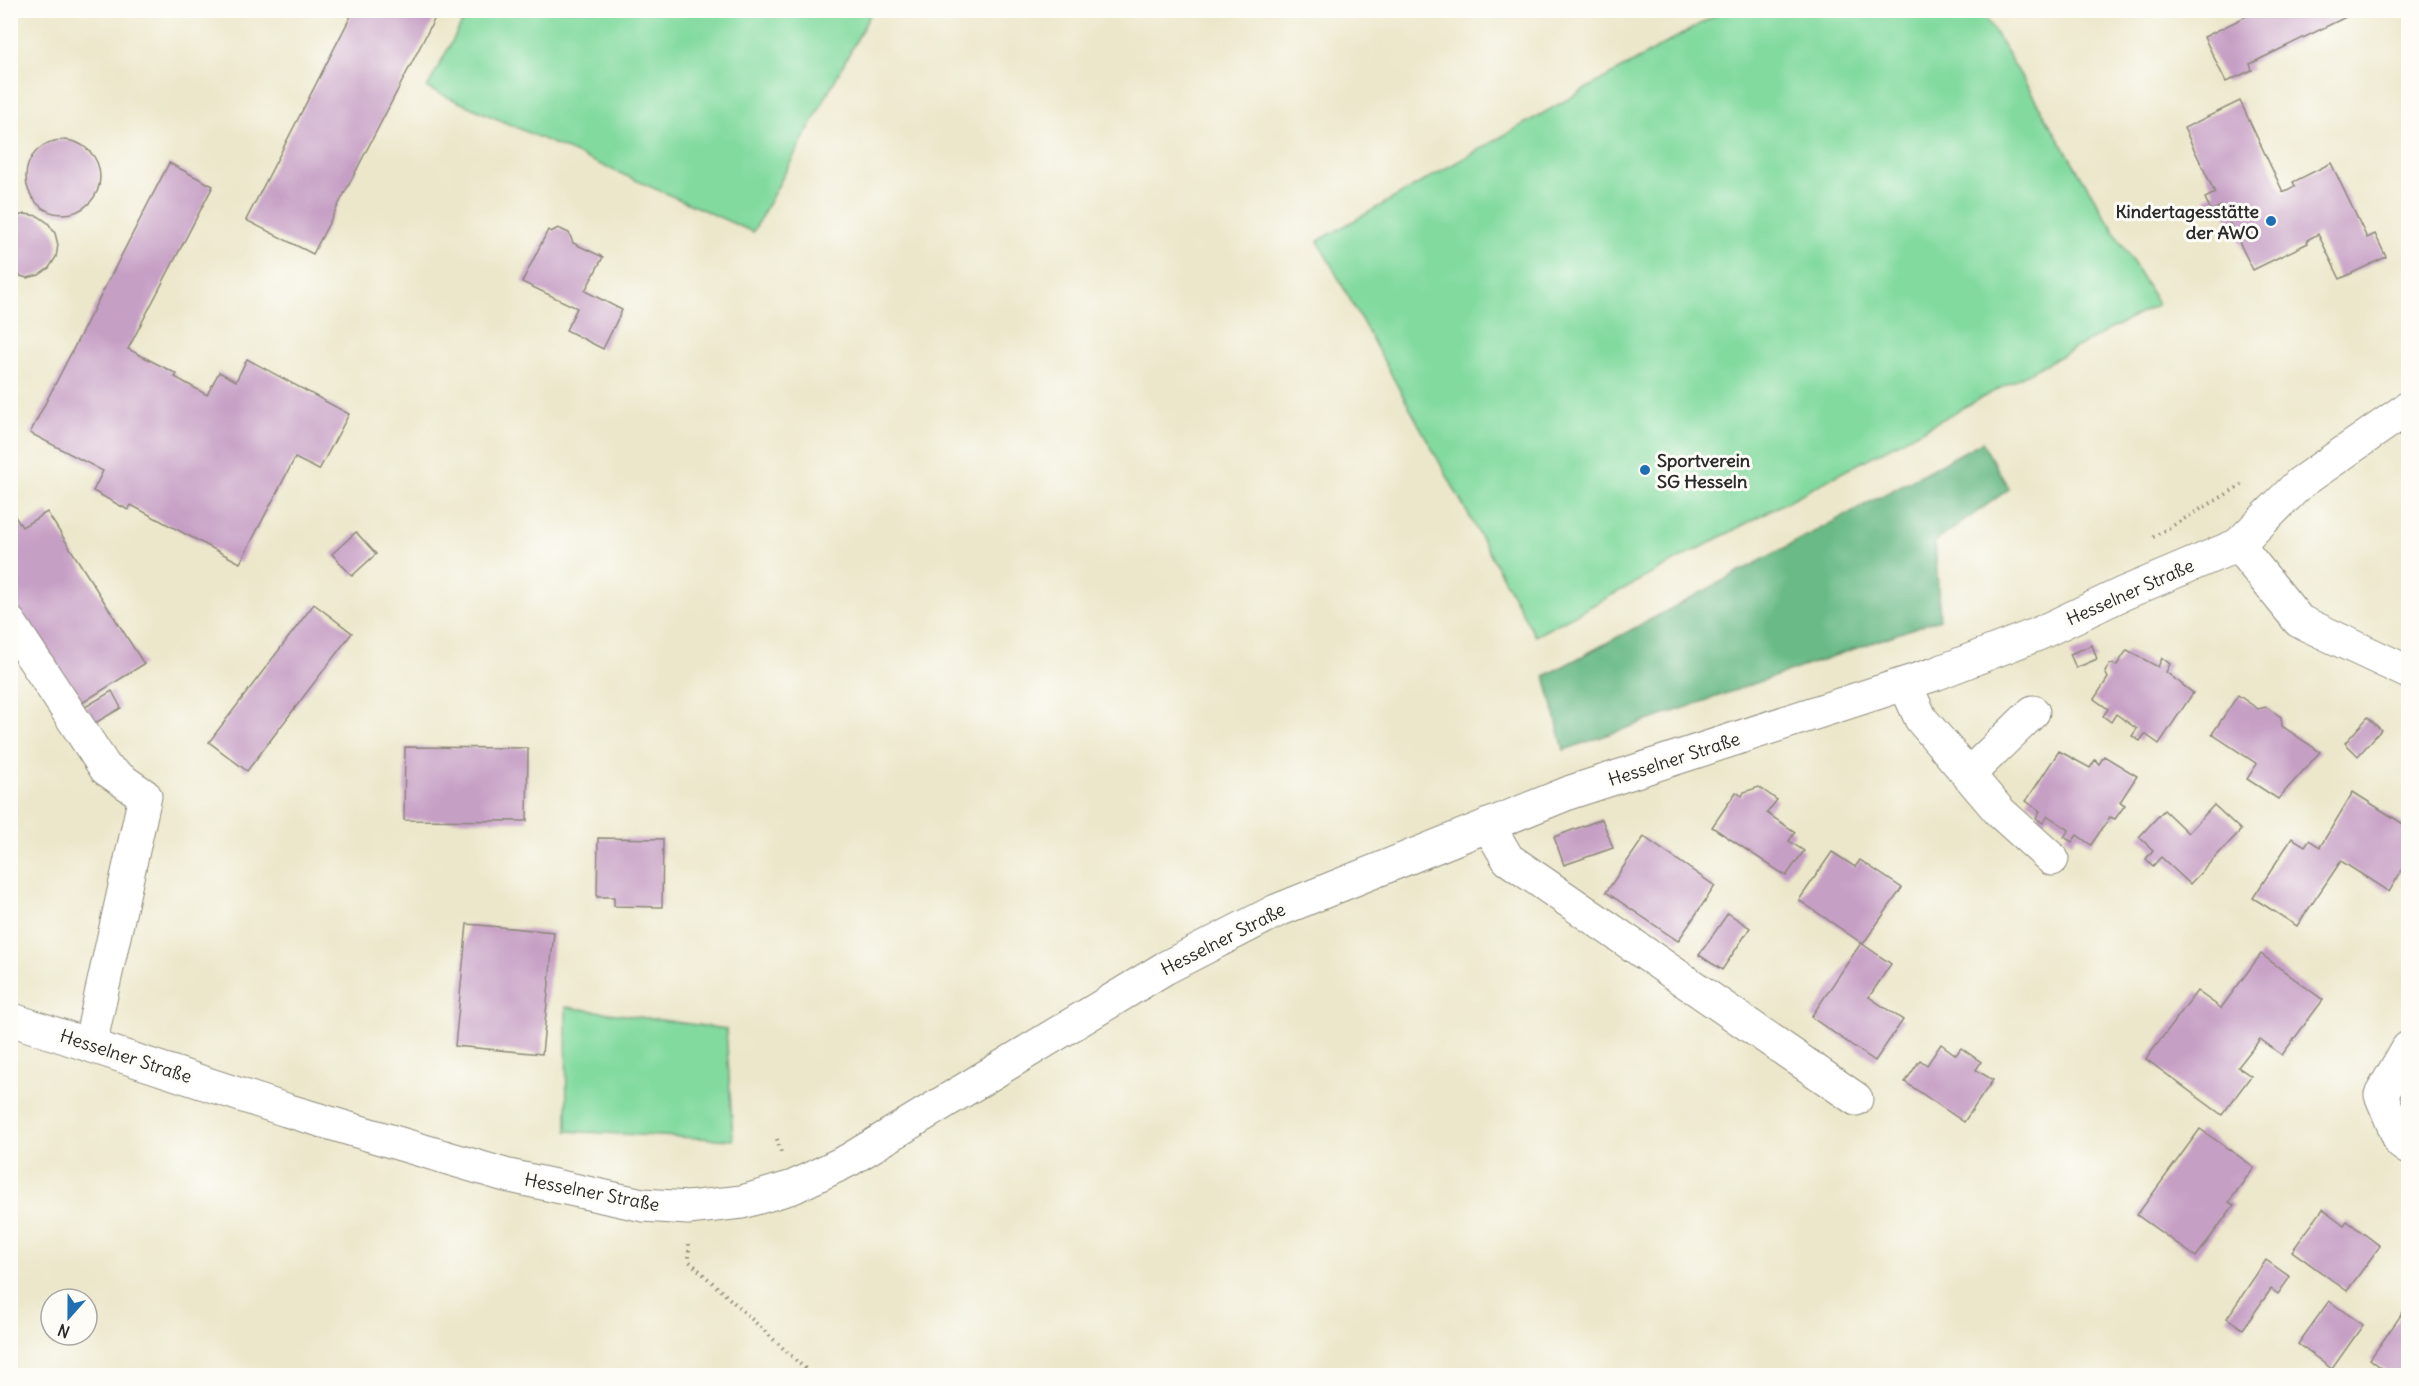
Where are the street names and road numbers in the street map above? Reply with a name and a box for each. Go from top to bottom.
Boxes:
street label: Hesselner Straße [2063,554,2197,630]
street label: Hesselner Straße [1605,727,1743,791]
street label: Hesselner Straße [1157,898,1289,980]
street label: Hesselner Straße [57,1024,195,1088]
street label: Hesselner Straße [523,1168,661,1216]

